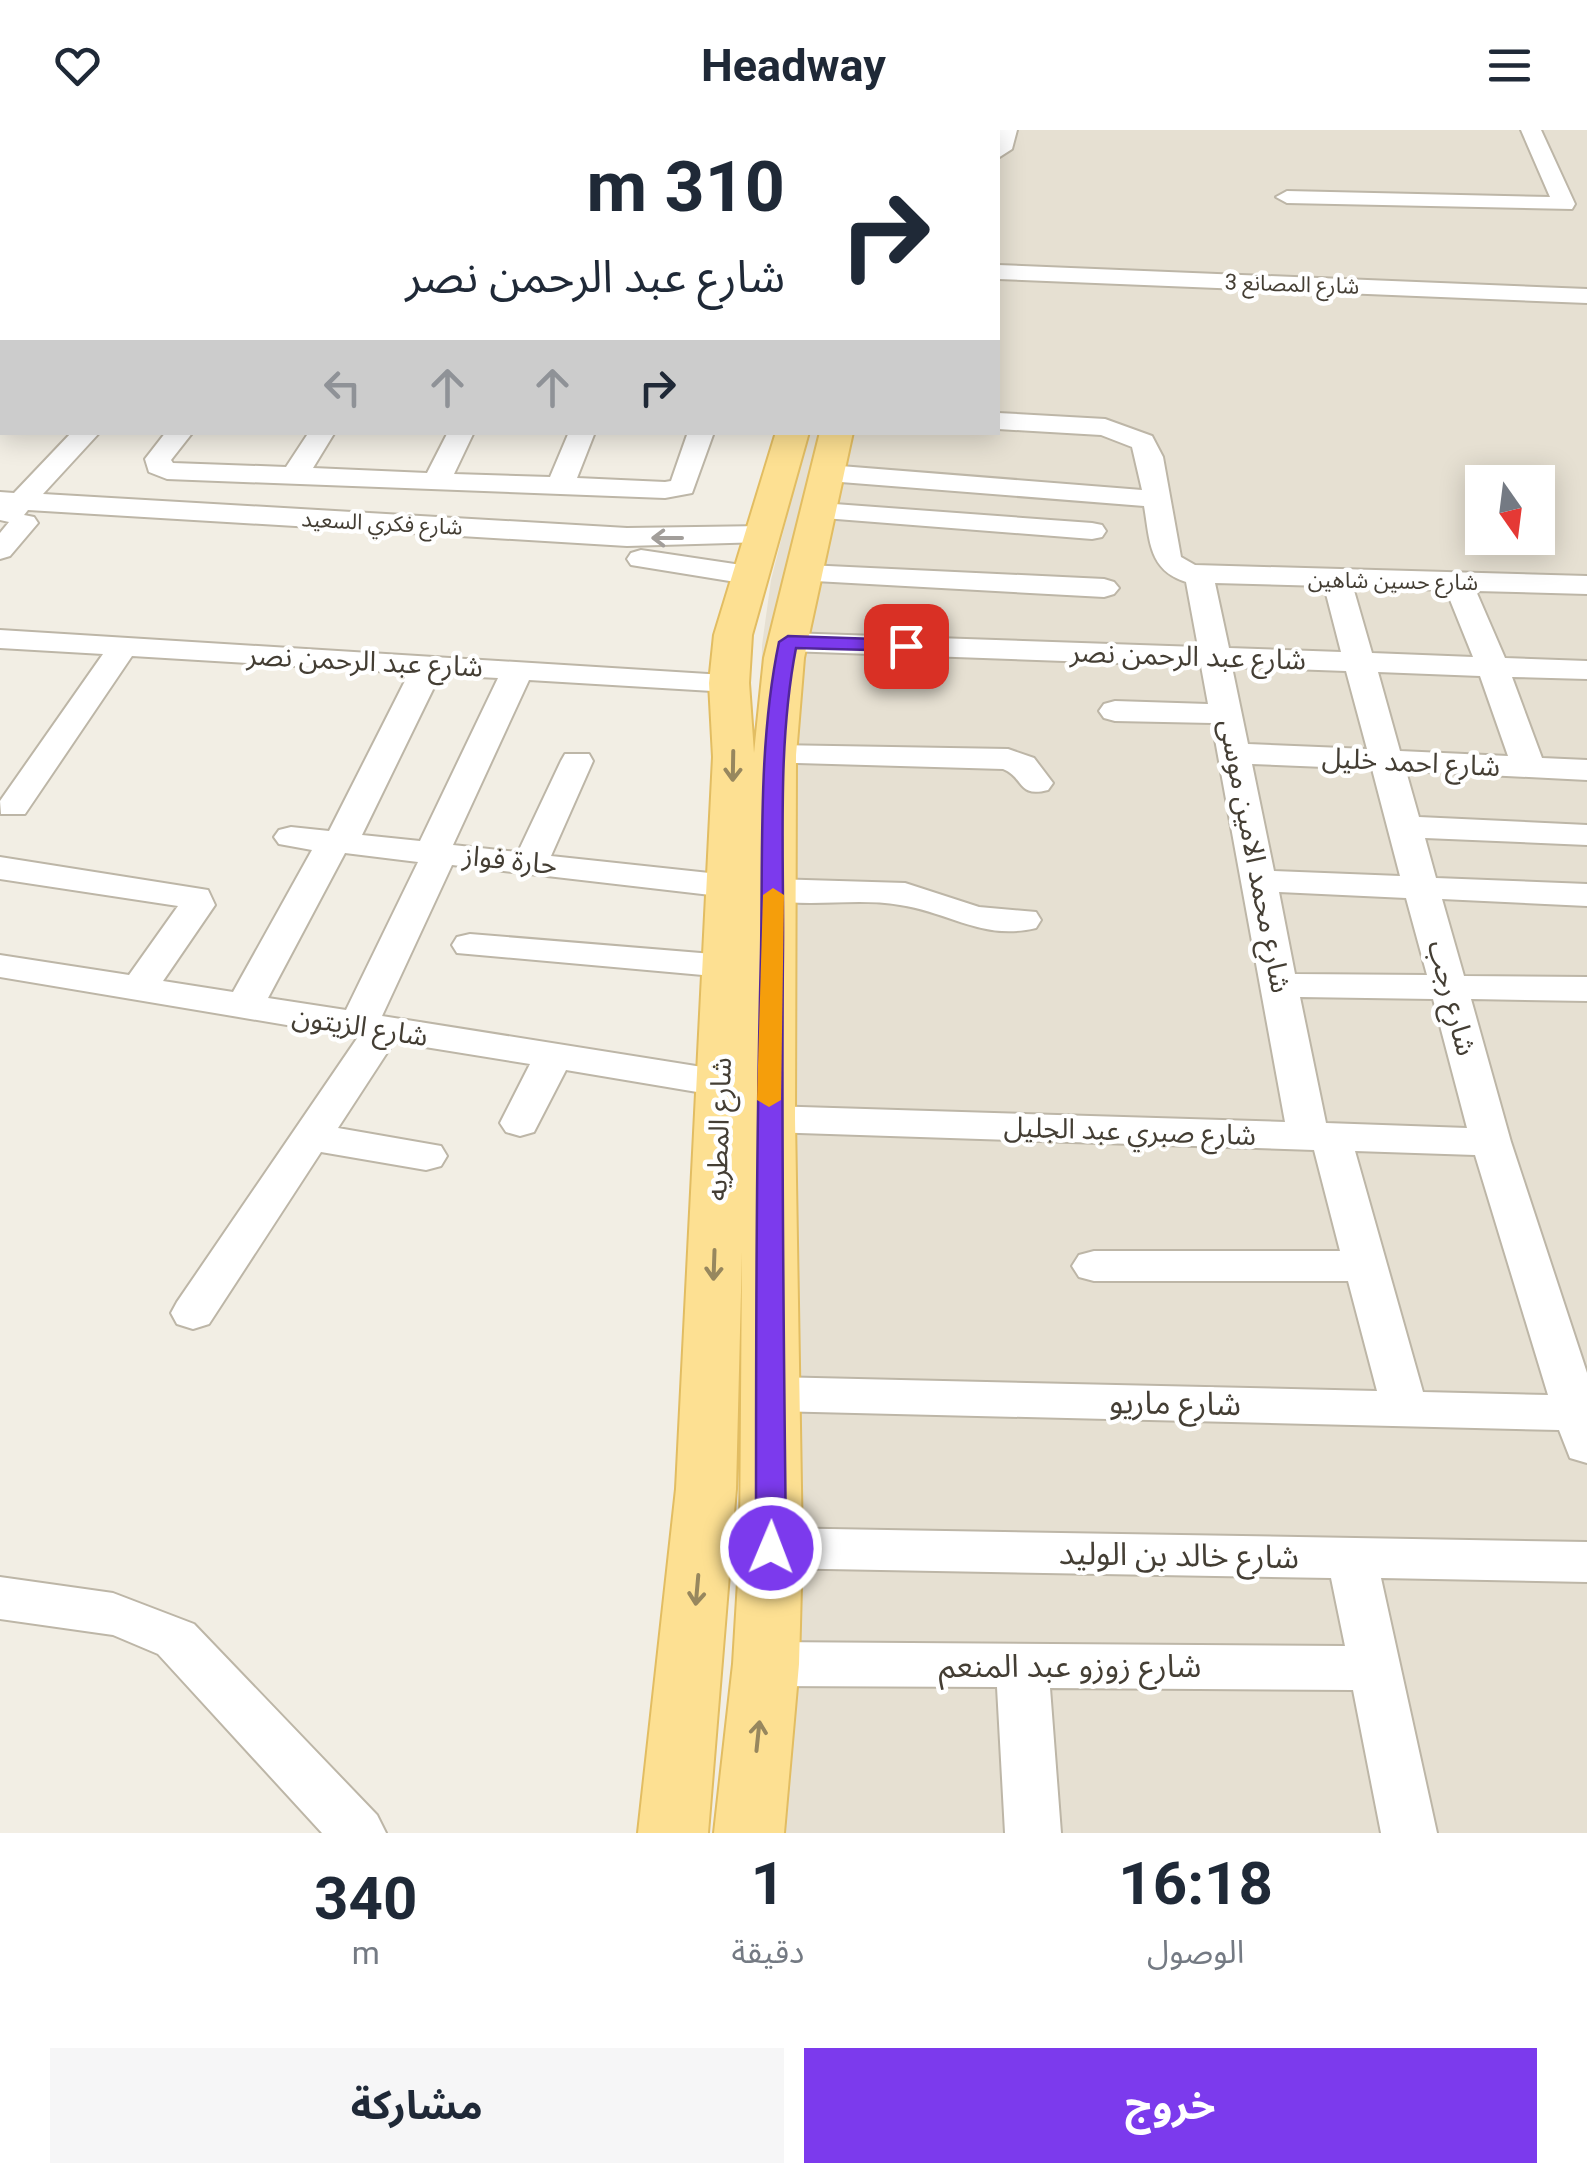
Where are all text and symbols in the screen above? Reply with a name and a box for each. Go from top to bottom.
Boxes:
icon: heart [50,38,105,93]
icon: menu [1482,38,1537,93]
text: Headway [701,39,886,92]
text: 310 m [586,146,785,228]
icon: right [820,170,950,300]
text: شارع عبد الرحمن نصر [405,250,785,303]
street label: شارع المصانع 3 [1224,269,1360,303]
icon: left [315,360,370,415]
icon: ahead [420,360,475,415]
icon: ahead [525,360,580,415]
icon: right [630,360,685,415]
north arrow [1465,465,1555,555]
map controls [1465,465,1555,555]
street label: شارع فكري السعيد [301,506,463,544]
one-way arrow [651,528,684,548]
street label: شارع حسين شاهين [1308,567,1478,599]
pin [864,604,949,689]
icon: arrive [879,619,934,674]
street label: شارع عبد الرحمن نصر [1068,635,1307,681]
street label: شارع عبد الرحمن نصر [245,638,484,688]
street label: شارع محمد الامين موسى [1208,716,1298,996]
street label: شارع احمد خليل [1321,741,1501,787]
one-way arrow [724,748,742,781]
street label: حارة فواز [460,839,559,881]
street label: شارع رجب [1417,937,1483,1060]
street label: شارع الزيتون [289,999,430,1057]
street label: شارع المطريه [700,1057,742,1202]
street label: شارع صبري عبد الجليل [1003,1110,1257,1156]
one-way arrow [704,1249,723,1281]
street label: شارع ماريو [1109,1383,1241,1428]
position arrow [719,1496,823,1600]
street label: شارع خالد بن الوليد [1059,1534,1299,1581]
one-way arrow [687,1573,706,1605]
street label: شارع زوزو عبد المنعم [939,1647,1201,1690]
one-way arrow [749,1720,768,1753]
text: 1 [751,1848,785,1919]
text: 16:18 [1118,1848,1273,1919]
text: 340 [314,1863,417,1934]
text: دقيقة [731,1933,804,1971]
text: الوصول [1147,1933,1244,1971]
text: m [352,1934,380,1972]
button: مشاركة [50,2048,784,2163]
button: خروج [804,2048,1537,2163]

